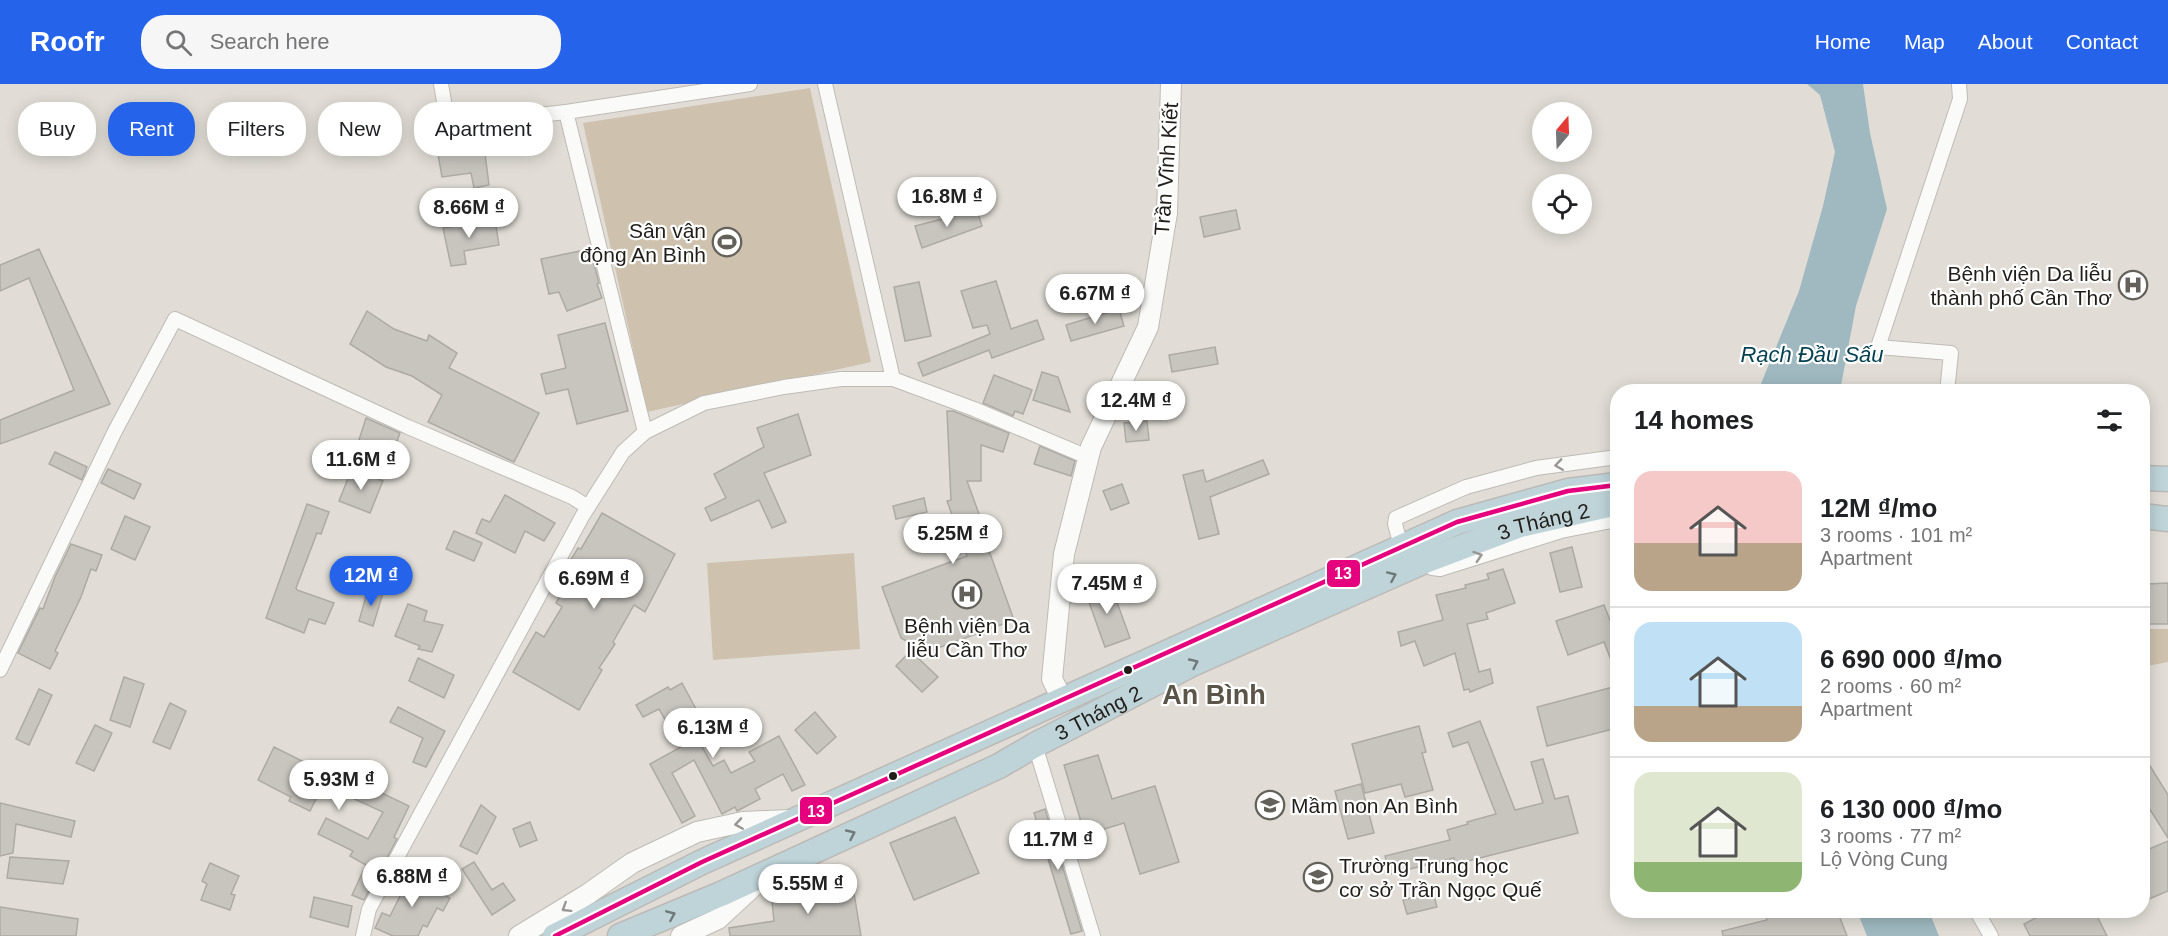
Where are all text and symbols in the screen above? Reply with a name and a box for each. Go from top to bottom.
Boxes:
search box [141,15,561,69]
text: Roofr [30,26,105,57]
icon: search [162,26,195,59]
text: Search here [210,29,330,54]
text: Home [1815,30,1871,53]
text: Map [1904,30,1945,53]
text: About [1978,30,2033,53]
text: Contact [2066,30,2138,53]
street label: Trần Vĩnh Kiết [1150,101,1182,236]
chip: Buy [18,102,96,156]
chip: Rent [108,102,195,156]
chip: Filters [207,102,306,156]
chip: New [318,102,402,156]
chip: Apartment [414,102,553,156]
north arrow [1532,102,1592,162]
map controls [1532,102,1592,234]
button: locate [1532,174,1592,234]
pin: 16.8M ₫ [892,177,1002,228]
text: 16.8M ₫ [911,185,983,207]
pin: 8.66M ₫ [414,188,524,239]
text: 8.66M ₫ [433,196,505,218]
place label: Sân vận động An Bình [580,219,706,266]
sports icon: Sân vận động An Bình [711,226,743,258]
place label: Bệnh viện Da liễu thành phố Cần Thơ [1930,262,2112,309]
hospital icon: Bệnh viện Da liễu thành phố Cần Thơ [2117,269,2149,301]
pin: 6.67M ₫ [1040,274,1150,325]
text: 6.67M ₫ [1059,282,1131,304]
water label: Rạch Đầu Sấu [1740,342,1884,367]
pin: 12.4M ₫ [1081,381,1191,432]
text: 12.4M ₫ [1100,389,1172,411]
icon: filters [2093,404,2126,437]
text: 14 homes [1634,405,1754,435]
pin: 11.6M ₫ [306,440,416,491]
text: 11.6M ₫ [326,448,396,470]
one-way arrow [1554,459,1564,471]
text: 12M ₫/mo [1820,493,1937,523]
icon: home [1682,495,1754,567]
street label: 3 Tháng 2 [1494,498,1592,544]
pin: 5.25M ₫ [898,514,1008,565]
text: 5.25M ₫ [917,522,989,544]
text: 3 rooms · 101 m² [1820,524,1972,546]
text: Apartment [1820,547,1912,569]
one-way arrow [1472,551,1483,563]
pin: 12M ₫ [329,556,413,607]
pin: 6.69M ₫ [539,559,649,610]
line badge: 13 [1326,559,1361,588]
text: 12M ₫ [344,564,398,586]
pin: 7.45M ₫ [1052,564,1162,615]
text: 13 [1334,565,1352,582]
text: 6.69M ₫ [558,567,630,589]
one-way arrow [1385,571,1396,583]
text: 7.45M ₫ [1071,572,1143,594]
hospital icon: Bệnh viện Da liễu Cần Thơ [951,578,983,610]
place label: Bệnh viện Da liễu Cần Thơ [904,614,1030,661]
text: 6 690 000 ₫/mo [1820,644,2002,674]
icon: home [1682,646,1754,718]
one-way arrow [1188,659,1199,671]
unlabelled marker [1122,664,1134,676]
text: 2 rooms · 60 m² [1820,675,1961,697]
district label: An Bình [1162,680,1266,710]
street label: 3 Tháng 2 [1051,681,1145,744]
text: Apartment [1820,698,1912,720]
pin: 6.13M ₫ [658,708,768,759]
text: 6.13M ₫ [677,716,749,738]
pin: 5.93M ₫ [284,760,394,811]
text: 5.93M ₫ [303,768,375,790]
unlabelled marker [887,770,899,782]
school or university icon: Mầm non An Bình [1254,789,1286,821]
place label: Mầm non An Bình [1291,794,1458,817]
text: 6 130 000 ₫/mo [1820,794,2002,824]
line badge: 13 [799,796,833,825]
icon: home [1682,796,1754,868]
text: 13 [807,803,825,820]
one-way arrow [734,817,744,829]
pin: 11.7M ₫ [1003,820,1113,871]
text: 3 rooms · 77 m² [1820,825,1961,847]
text: 11.7M ₫ [1023,828,1093,850]
one-way arrow [844,829,855,841]
text: Lộ Vòng Cung [1820,848,1948,870]
place label: Trường Trung học cơ sở Trần Ngọc Quế [1339,854,1542,901]
pin: 6.88M ₫ [357,857,467,908]
school or university icon: Trường Trung học cơ sở Trần Ngọc Quế [1302,861,1334,893]
pin: 5.55M ₫ [753,864,863,915]
text: 6.88M ₫ [376,865,448,887]
text: 5.55M ₫ [772,872,844,894]
one-way arrow [562,900,572,912]
one-way arrow [664,910,675,922]

